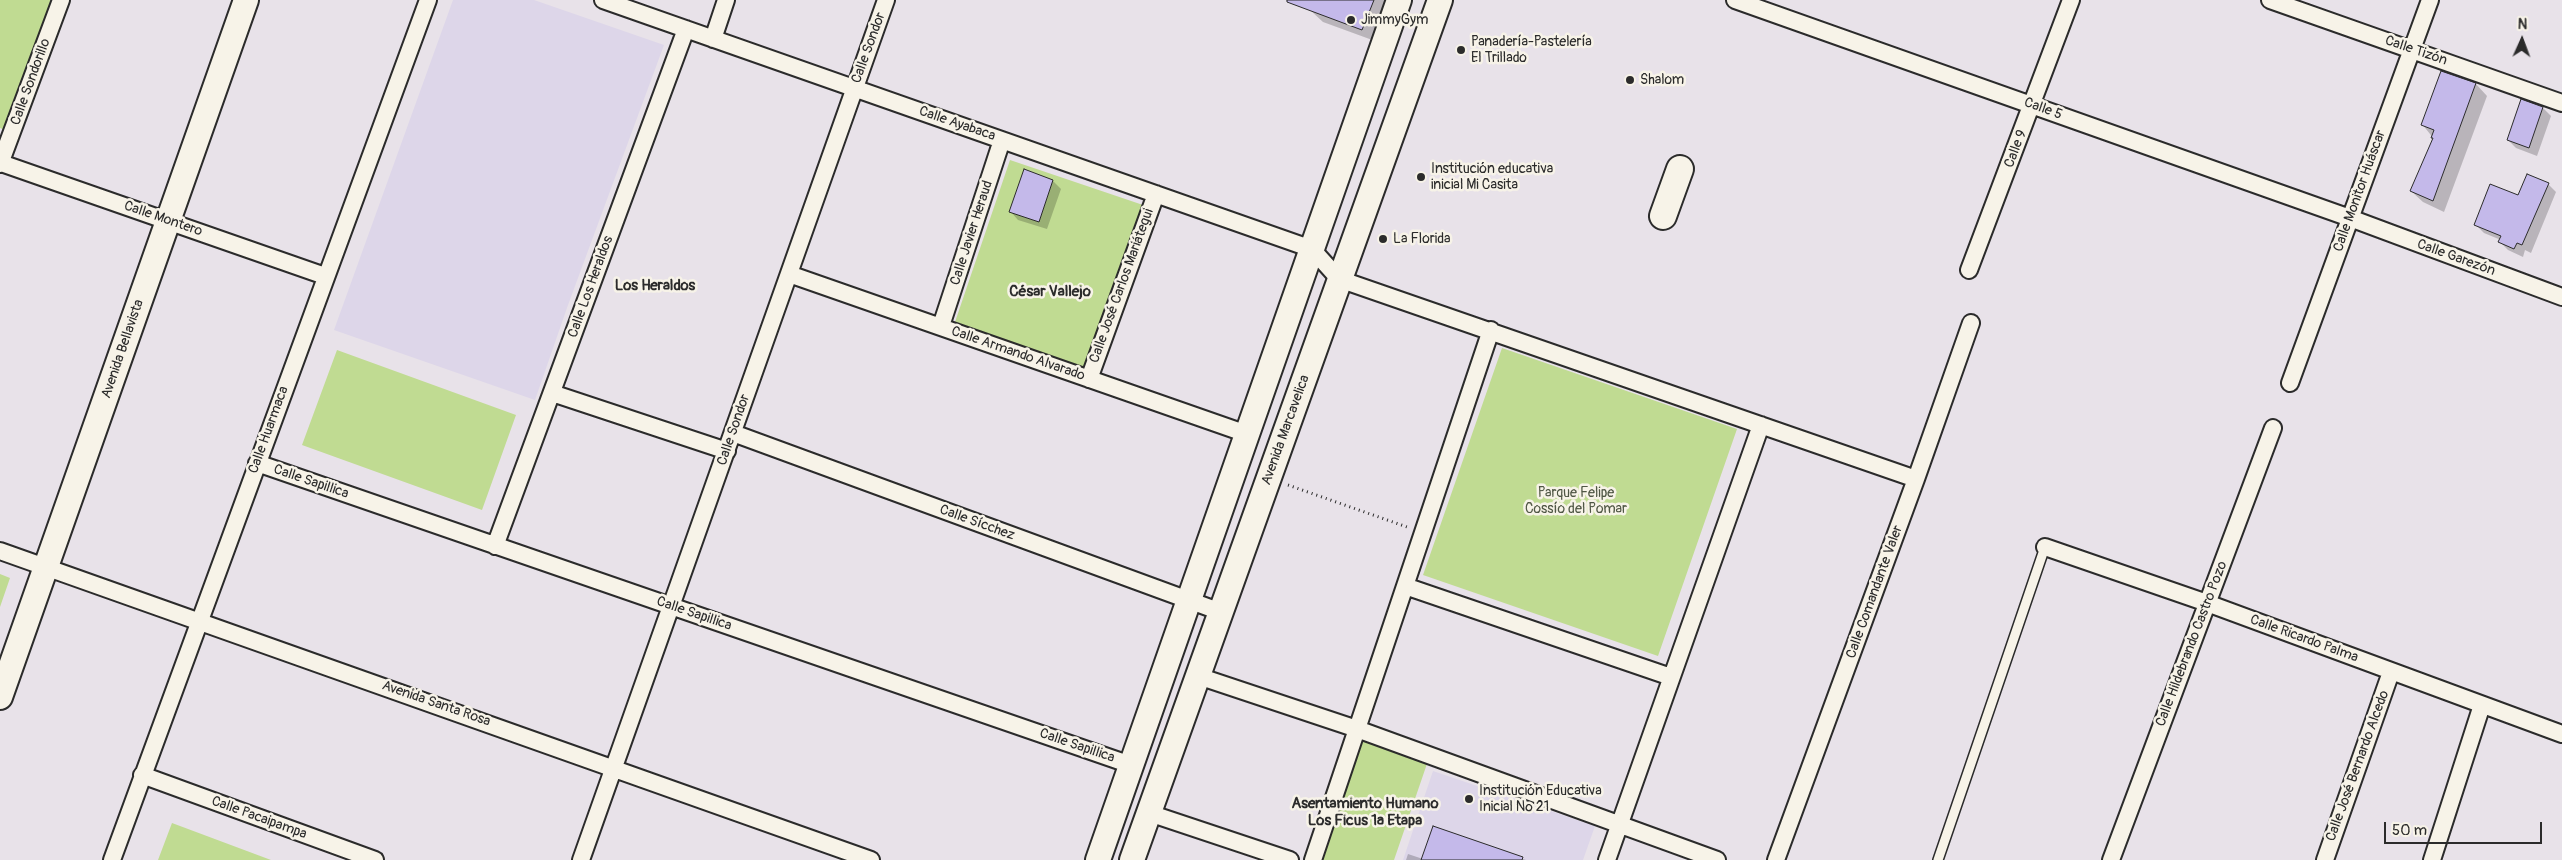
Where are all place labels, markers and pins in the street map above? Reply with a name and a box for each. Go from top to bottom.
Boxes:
place label: JimmyGym [1361,12,1428,28]
marker: JimmyGym [1345,14,1357,26]
place label: Panadería-Pastelería El Trillado [1471,34,1592,66]
marker: Panadería-Pastelería El Trillado [1455,44,1467,56]
place label: Shalom [1640,72,1684,88]
marker: Shalom [1624,74,1636,86]
place label: Institución educativa inicial Mi Casita [1431,161,1553,193]
marker: Institución educativa inicial Mi Casita [1415,171,1427,183]
place label: La Florida [1393,231,1451,247]
marker: La Florida [1377,233,1389,245]
place label: Institución Educativa Inicial Nº 21 [1479,783,1602,816]
marker: Institución Educativa Inicial Nº 21 [1463,793,1475,805]

